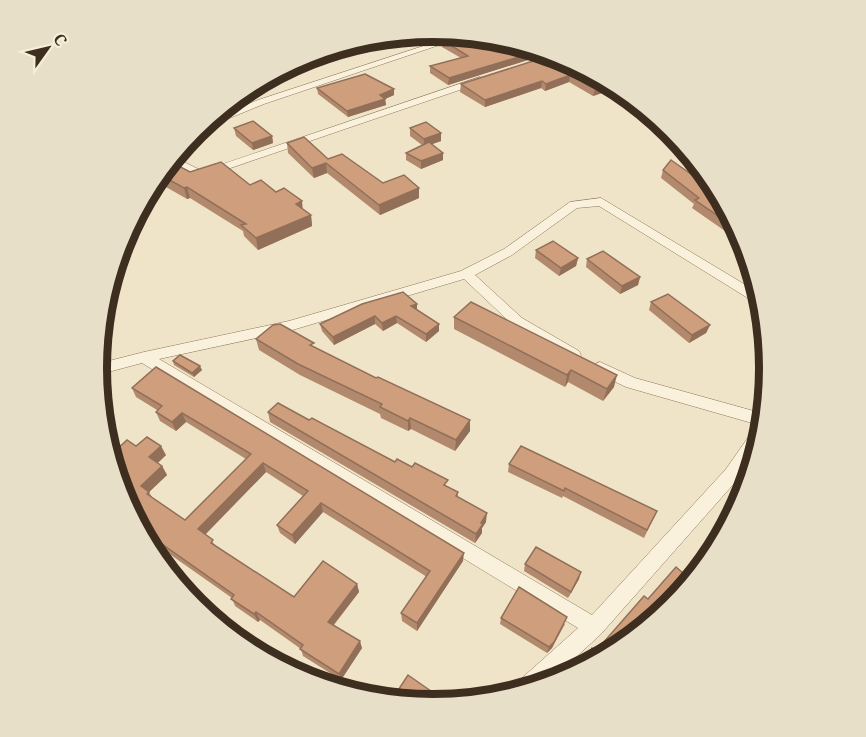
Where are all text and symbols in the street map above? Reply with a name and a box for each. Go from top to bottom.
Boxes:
north arrow [18,18,78,78]
text: С [48,29,72,50]

